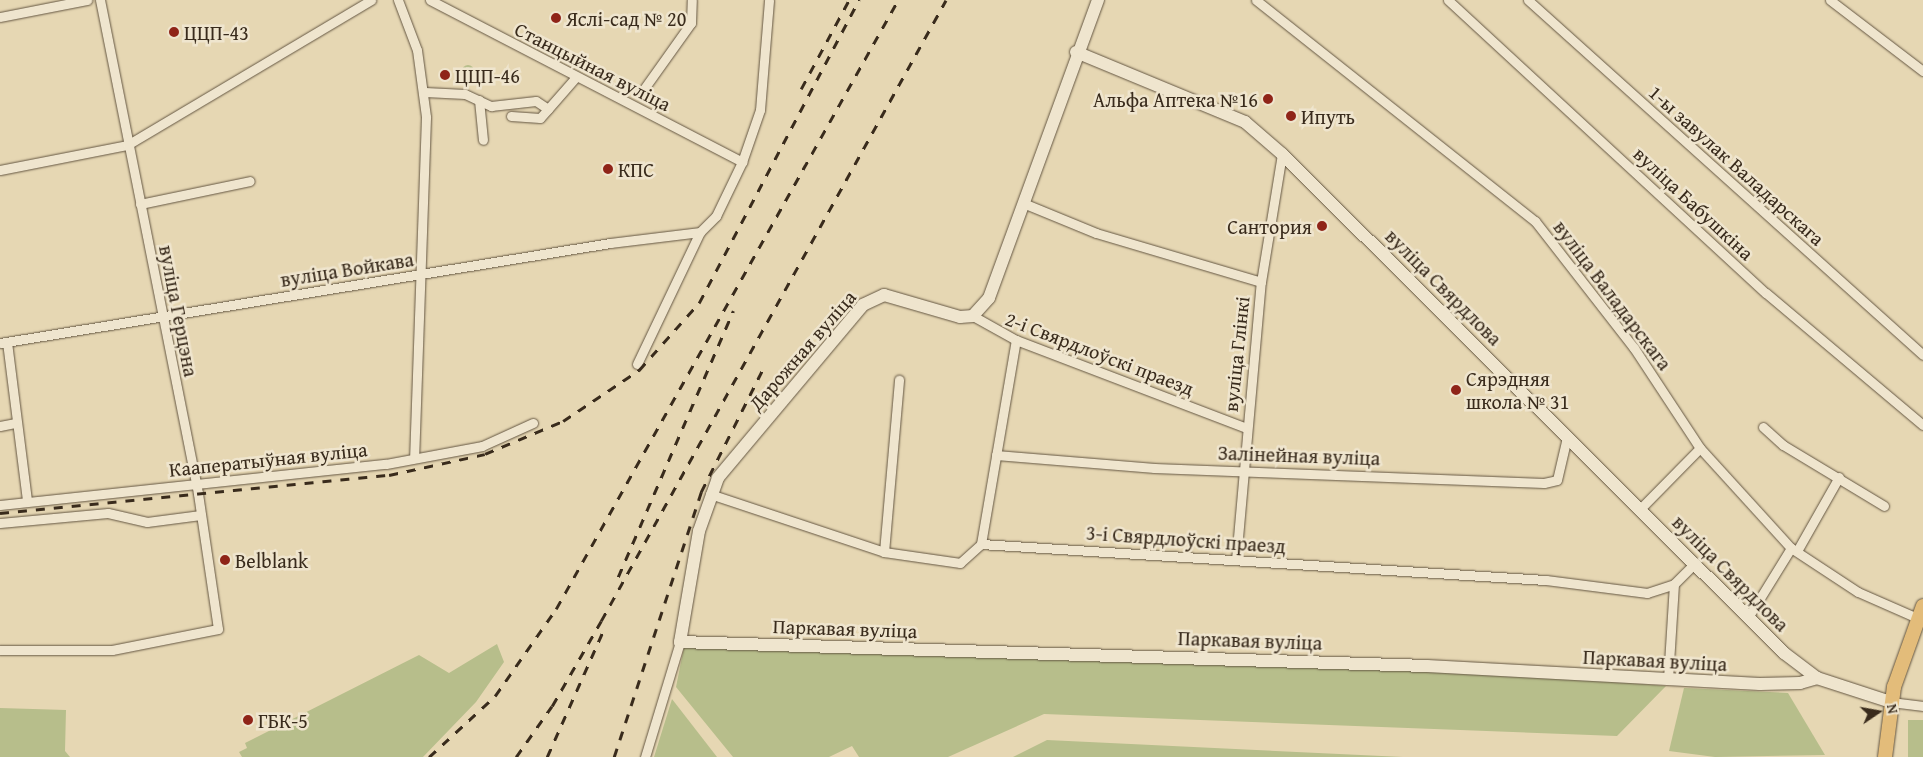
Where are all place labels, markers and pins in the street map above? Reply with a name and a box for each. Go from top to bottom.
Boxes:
place label: Яслі-сад № 20 [566,6,686,30]
marker: Яслі-сад № 20 [550,12,562,24]
place label: ЦЦП-43 [184,20,249,44]
marker: ЦЦП-43 [168,26,180,38]
place label: ЦЦП-46 [455,63,520,87]
marker: ЦЦП-46 [439,69,451,81]
place label: Альфа Аптека №16 [1093,87,1258,111]
marker: Альфа Аптека №16 [1262,93,1274,105]
place label: Ипуть [1301,104,1355,128]
marker: Ипуть [1285,110,1297,122]
place label: КПС [618,157,654,181]
marker: КПС [602,163,614,175]
place label: Сантория [1227,214,1312,238]
marker: Сантория [1316,220,1328,232]
place label: Сярэдняя школа № 31 [1466,366,1569,413]
marker: Сярэдняя школа № 31 [1450,384,1462,396]
place label: Belblank [235,548,308,572]
marker: Belblank [219,554,231,566]
place label: ГБК-5 [258,708,308,732]
marker: ГБК-5 [242,714,254,726]

